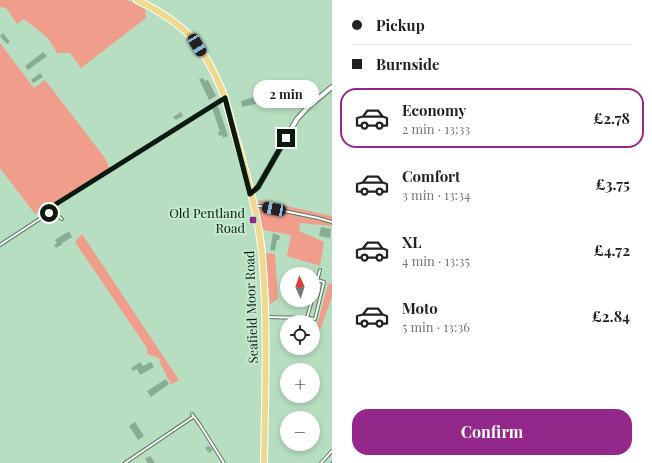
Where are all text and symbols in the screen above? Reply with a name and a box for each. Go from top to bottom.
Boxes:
text: Pickup [376,15,425,35]
car [186,32,208,58]
text: Burnside [376,54,440,74]
callout: 2 min [253,80,319,108]
text: 2 min [269,85,303,102]
icon: car [354,100,390,136]
text: Economy [402,100,466,120]
text: £2.78 [593,108,630,128]
text: 2 min · 13:33 [402,120,470,137]
route end [277,129,295,147]
icon: car [354,166,390,202]
text: Comfort [402,166,460,186]
text: £3.75 [596,174,630,194]
text: 3 min · 13:34 [402,186,470,203]
car [261,201,287,217]
route start [40,204,58,222]
place label: Old Pentland Road [169,204,245,236]
marker: Old Pentland Road [248,215,258,225]
icon: car [354,232,390,268]
text: XL [402,232,422,252]
text: £4.72 [594,240,630,260]
street label: Seafield Moor Road [240,250,261,364]
text: 4 min · 13:35 [402,252,470,269]
north arrow [280,267,320,307]
map controls [280,267,320,451]
icon: car [354,298,390,334]
text: Moto [402,298,438,318]
text: £2.84 [592,306,630,326]
button: locate [280,315,320,355]
text: 5 min · 13:36 [402,318,470,335]
button: + [280,363,320,403]
button: Confirm [352,409,632,455]
button: − [280,411,320,451]

